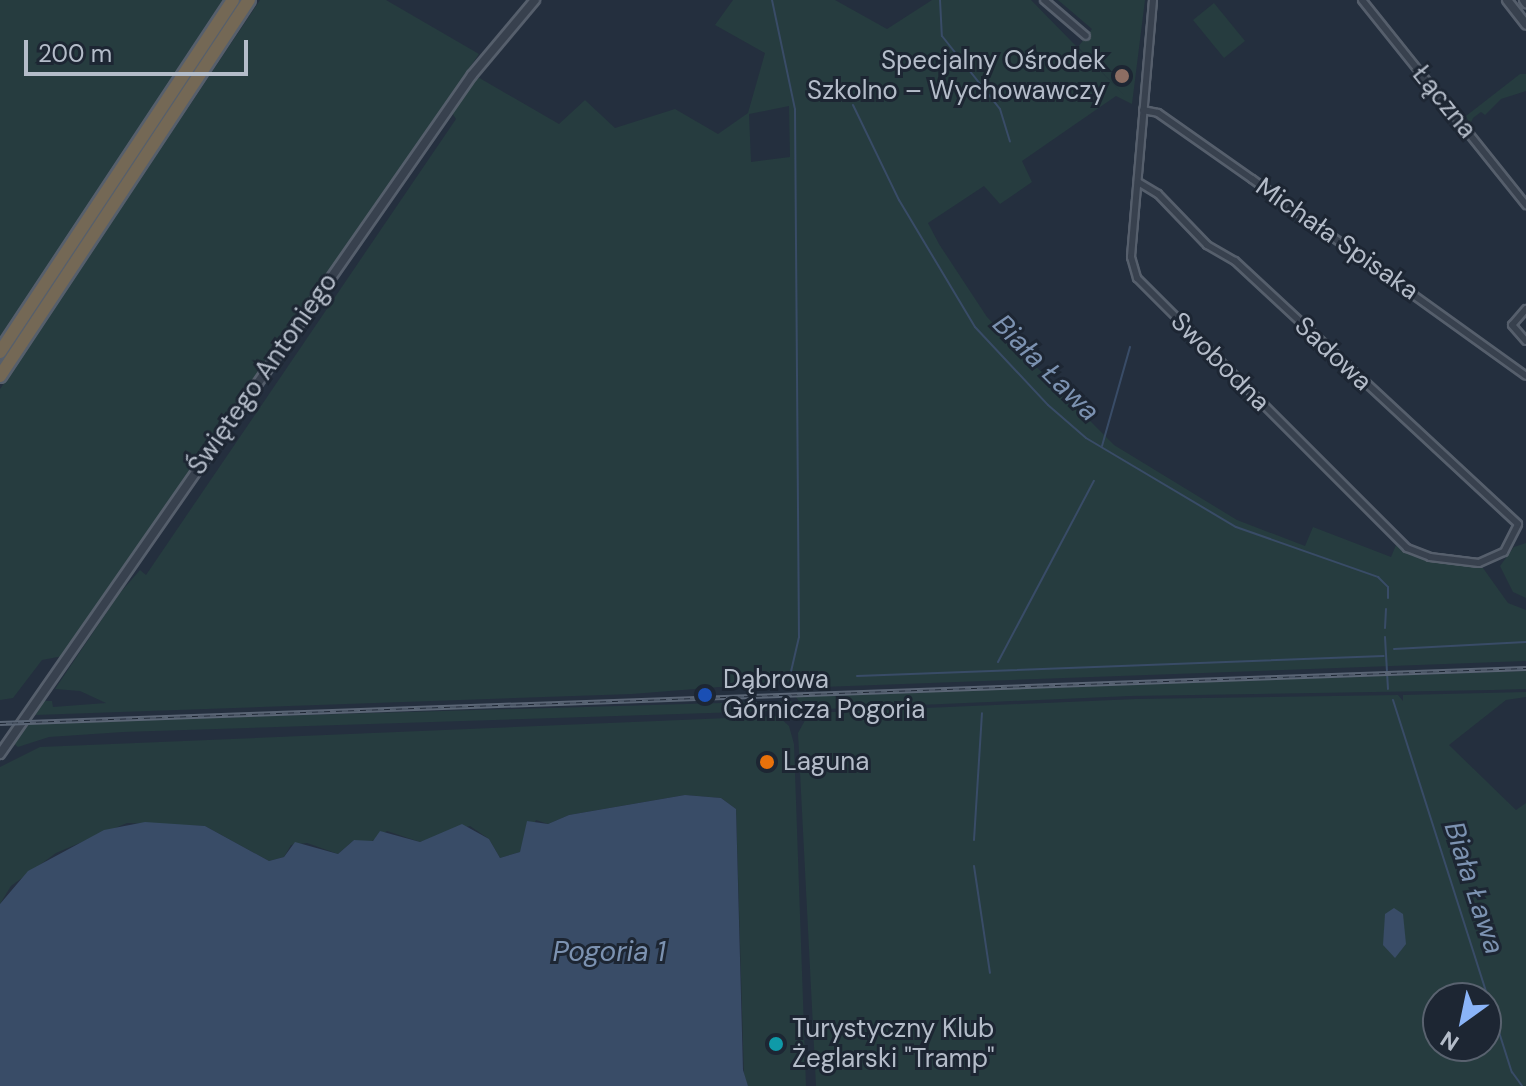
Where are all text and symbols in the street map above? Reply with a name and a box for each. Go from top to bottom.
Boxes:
scale bar [28,24,252,74]
text: 200 m [38,38,112,69]
place label: Specjalny Ośrodek Szkolno – Wychowawczy [807,45,1106,106]
street label: Łączna [1405,59,1483,145]
marker: Specjalny Ośrodek Szkolno – Wychowawczy [1113,67,1131,85]
street label: Michała Spisaka [1250,171,1424,307]
street label: Świętego Antoniego [182,267,344,481]
street label: Swobodna [1164,306,1276,418]
water label: Biała Ława [986,308,1106,428]
street label: Sadowa [1288,311,1378,397]
place label: Dąbrowa Górnicza Pogoria [723,664,925,726]
marker: Dąbrowa Górnicza Pogoria [694,684,716,706]
place label: Laguna [783,746,869,778]
marker: Laguna [758,753,776,771]
water label: Biała Ława [1437,818,1511,958]
water label: Pogoria 1 [553,935,665,969]
north arrow [1422,982,1502,1062]
place label: Turystyczny Klub Żeglarski "Tramp" [792,1013,994,1074]
text: N [1435,1024,1464,1057]
marker: Turystyczny Klub Żeglarski "Tramp" [767,1035,785,1053]

